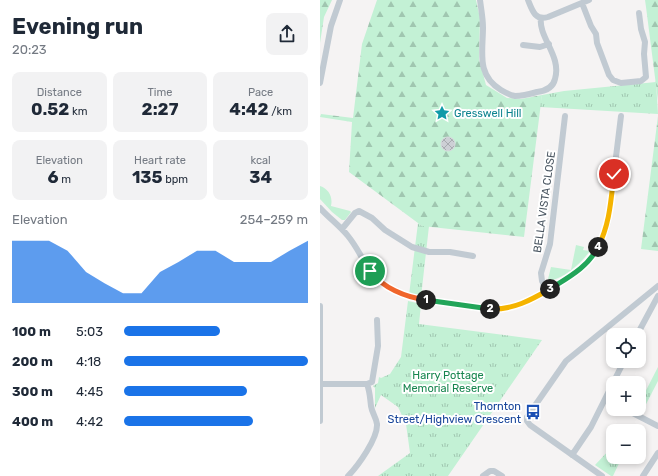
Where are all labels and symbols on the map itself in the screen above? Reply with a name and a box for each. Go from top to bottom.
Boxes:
place icon: Gresswell Hill [433,104,451,122]
place label: Gresswell Hill [454,107,522,120]
street label: BELLA VISTA CLOSE [531,150,558,254]
pin [597,157,631,191]
pin: 4 [588,237,608,257]
pin [353,254,387,288]
pin: 3 [540,279,560,299]
pin: 1 [416,290,436,310]
pin: 2 [480,299,500,319]
park label: Harry Pottage Memorial Reserve [403,369,493,395]
place label: Thornton Street/Highview Crescent [388,400,522,426]
bus stop icon: Thornton Street/Highview Crescent [524,403,542,421]

